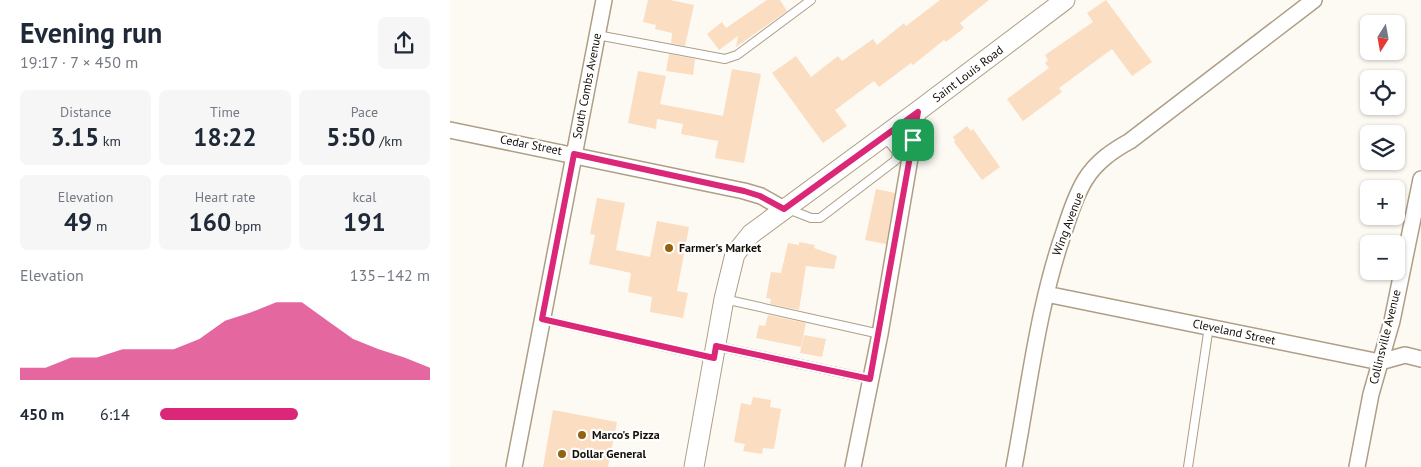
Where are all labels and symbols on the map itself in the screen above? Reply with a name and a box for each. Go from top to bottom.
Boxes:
north arrow [1360,15,1405,60]
street label: South Combs Avenue [569,32,604,140]
street label: Saint Louis Road [929,42,1006,105]
pin [892,119,934,161]
street label: Cedar Street [499,131,563,158]
street label: Wing Avenue [1049,190,1086,258]
place label: Farmer's Market [679,240,762,255]
marker: Farmer's Market [663,242,675,254]
street label: Collinsville Avenue [1365,288,1404,386]
street label: Cleveland Street [1191,315,1277,348]
place label: Marco's Pizza [592,427,660,442]
marker: Marco's Pizza [576,429,588,441]
place label: Dollar General [572,446,647,461]
marker: Dollar General [556,448,568,460]

